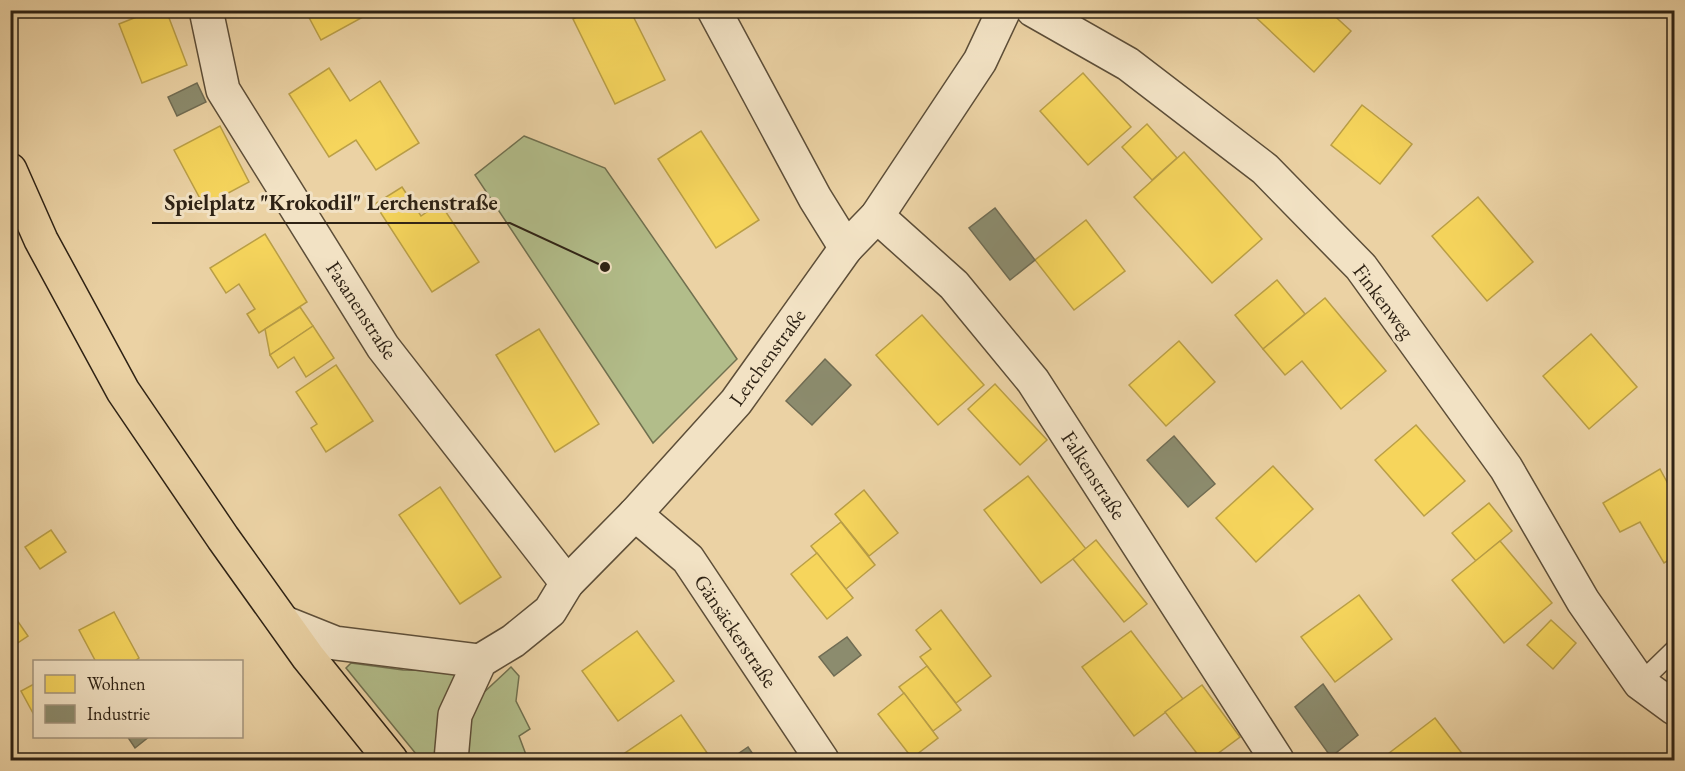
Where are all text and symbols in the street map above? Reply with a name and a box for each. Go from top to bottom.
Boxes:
callout: Spielplatz "Krokodil" Lerchenstraße [152,183,510,223]
text: Spielplatz "Krokodil" Lerchenstraße [164,188,498,217]
street label: Fasanenstraße [320,256,404,364]
street label: Finkenweg [1347,258,1421,344]
street label: Lerchenstraße [723,303,811,411]
street label: Falkenstraße [1055,426,1133,524]
street label: Gänsäckerstraße [688,569,784,693]
legend [33,660,243,738]
text: Wohnen [87,672,146,695]
text: Industrie [87,702,150,725]

